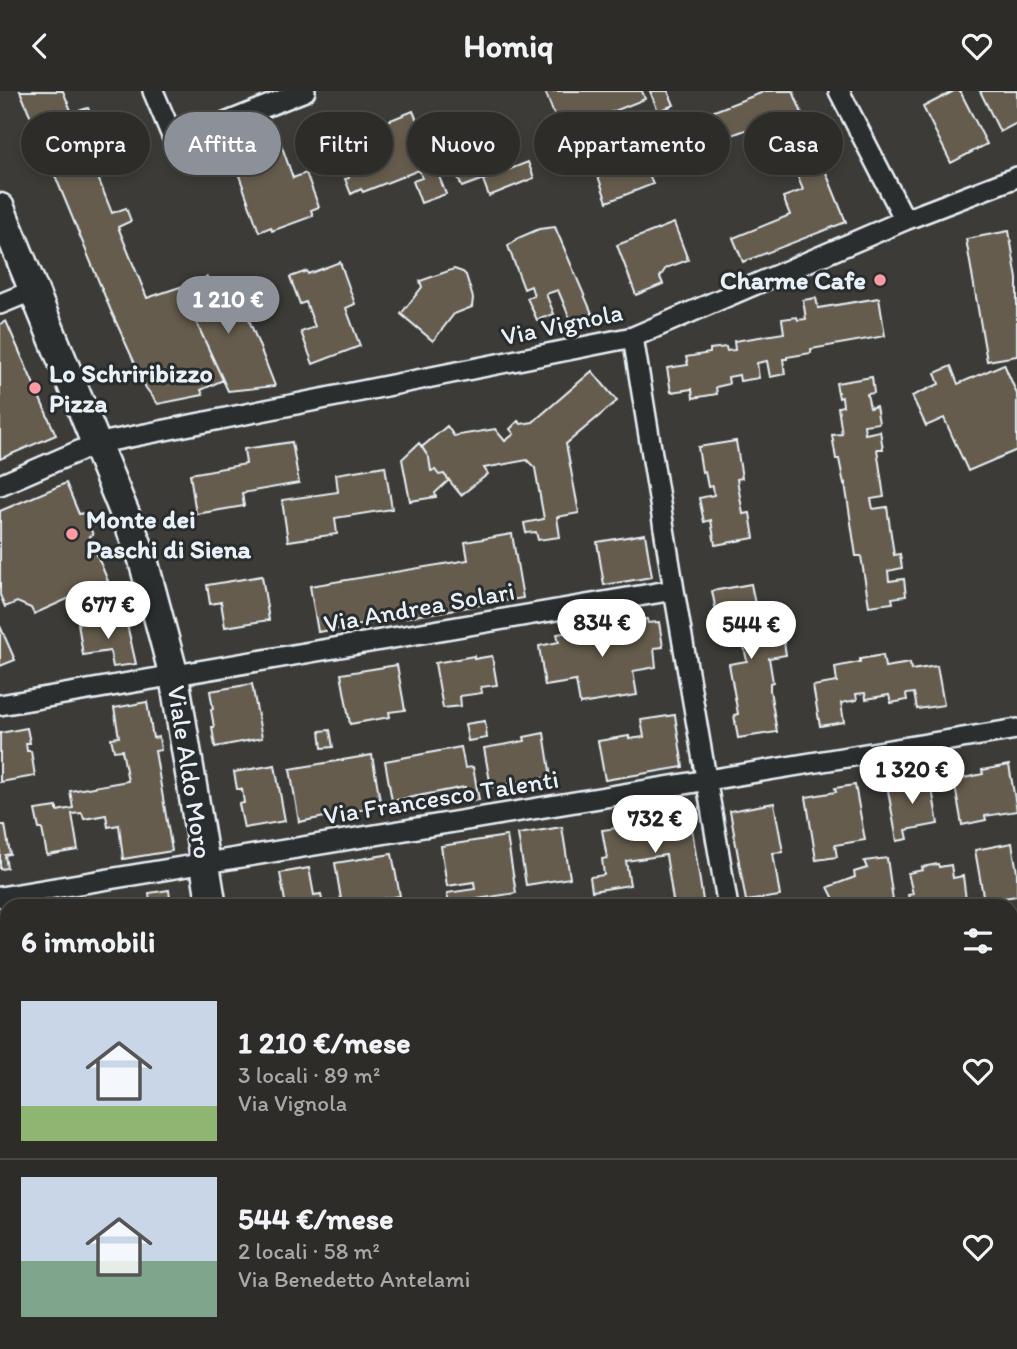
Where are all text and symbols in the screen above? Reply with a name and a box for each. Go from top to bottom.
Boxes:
icon: back [21,27,59,65]
text: Homiq [464,27,553,65]
icon: heart [958,27,996,65]
chip: Compra [21,112,150,175]
chip: Affitta [164,112,281,175]
chip: Filtri [295,112,393,175]
chip: Nuovo [407,112,520,175]
chip: Appartamento [534,112,730,175]
chip: Casa [744,112,843,175]
place label: Charme Cafe [720,264,866,296]
marker: Charme Cafe [872,272,888,288]
pin: 1 210 € [163,277,293,336]
text: 1 210 € [192,285,264,313]
street label: Via Vignola [498,296,626,352]
place label: Lo Schriribizzo Pizza [49,357,213,419]
marker: Lo Schriribizzo Pizza [27,380,43,396]
place label: Monte dei Paschi di Siena [86,503,252,565]
marker: Monte dei Paschi di Siena [64,526,80,542]
street label: Via Andrea Solari [321,574,517,640]
pin: 677 € [59,581,157,641]
text: 677 € [81,590,135,618]
pin: 834 € [553,599,651,659]
pin: 544 € [702,601,800,661]
text: 834 € [573,608,631,636]
text: 544 € [722,610,780,638]
street label: Viale Aldo Moro [161,683,219,861]
pin: 1 320 € [847,747,977,806]
text: 1 320 € [876,755,948,783]
street label: Via Francesco Talenti [321,763,561,831]
pin: 732 € [606,795,704,855]
text: 732 € [628,804,682,832]
icon: filters [959,922,997,960]
text: 6 immobili [21,923,155,960]
text: 1 210 €/mese [238,1024,411,1061]
icon: home [77,1029,161,1113]
icon: heart [959,1052,997,1090]
text: 3 locali · 89 m² [238,1061,380,1089]
text: Via Vignola [238,1089,347,1117]
text: 544 €/mese [238,1200,393,1237]
icon: home [77,1205,161,1289]
icon: heart [959,1228,997,1266]
text: 2 locali · 58 m² [238,1237,380,1265]
text: Via Benedetto Antelami [238,1265,470,1293]

